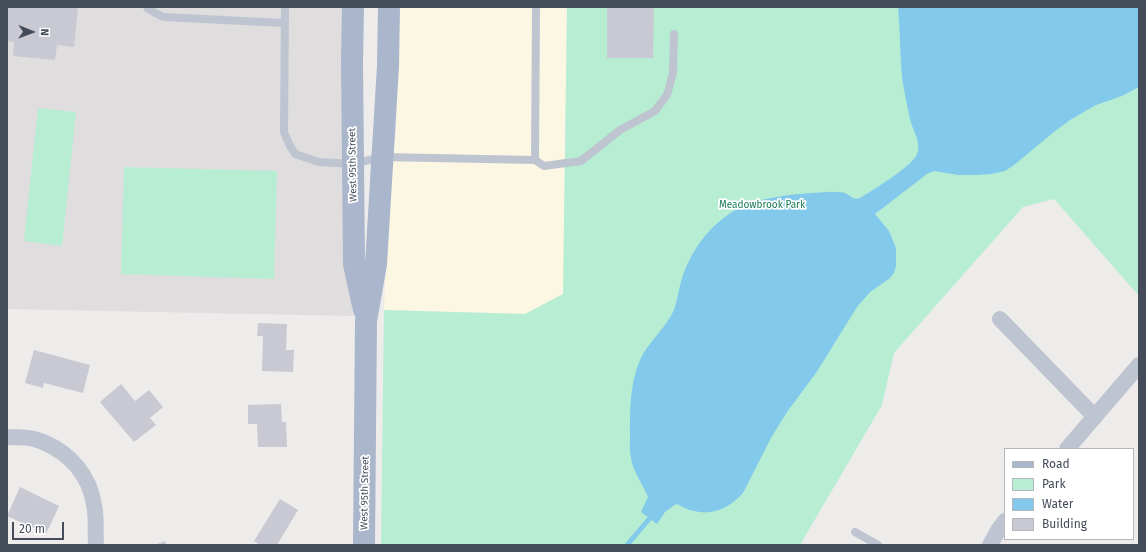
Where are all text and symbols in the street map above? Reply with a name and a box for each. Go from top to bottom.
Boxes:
north arrow [12,12,52,52]
text: N [38,28,51,36]
street label: West 95th Street [346,128,360,202]
park label: Meadowbrook Park [719,199,805,211]
legend [1004,448,1134,540]
street label: West 95th Street [358,456,372,530]
text: Road [1042,457,1070,471]
text: Park [1042,477,1066,491]
text: Water [1042,497,1073,511]
scale bar [14,514,66,540]
text: Building [1042,517,1087,531]
text: 20 m [19,522,45,536]

